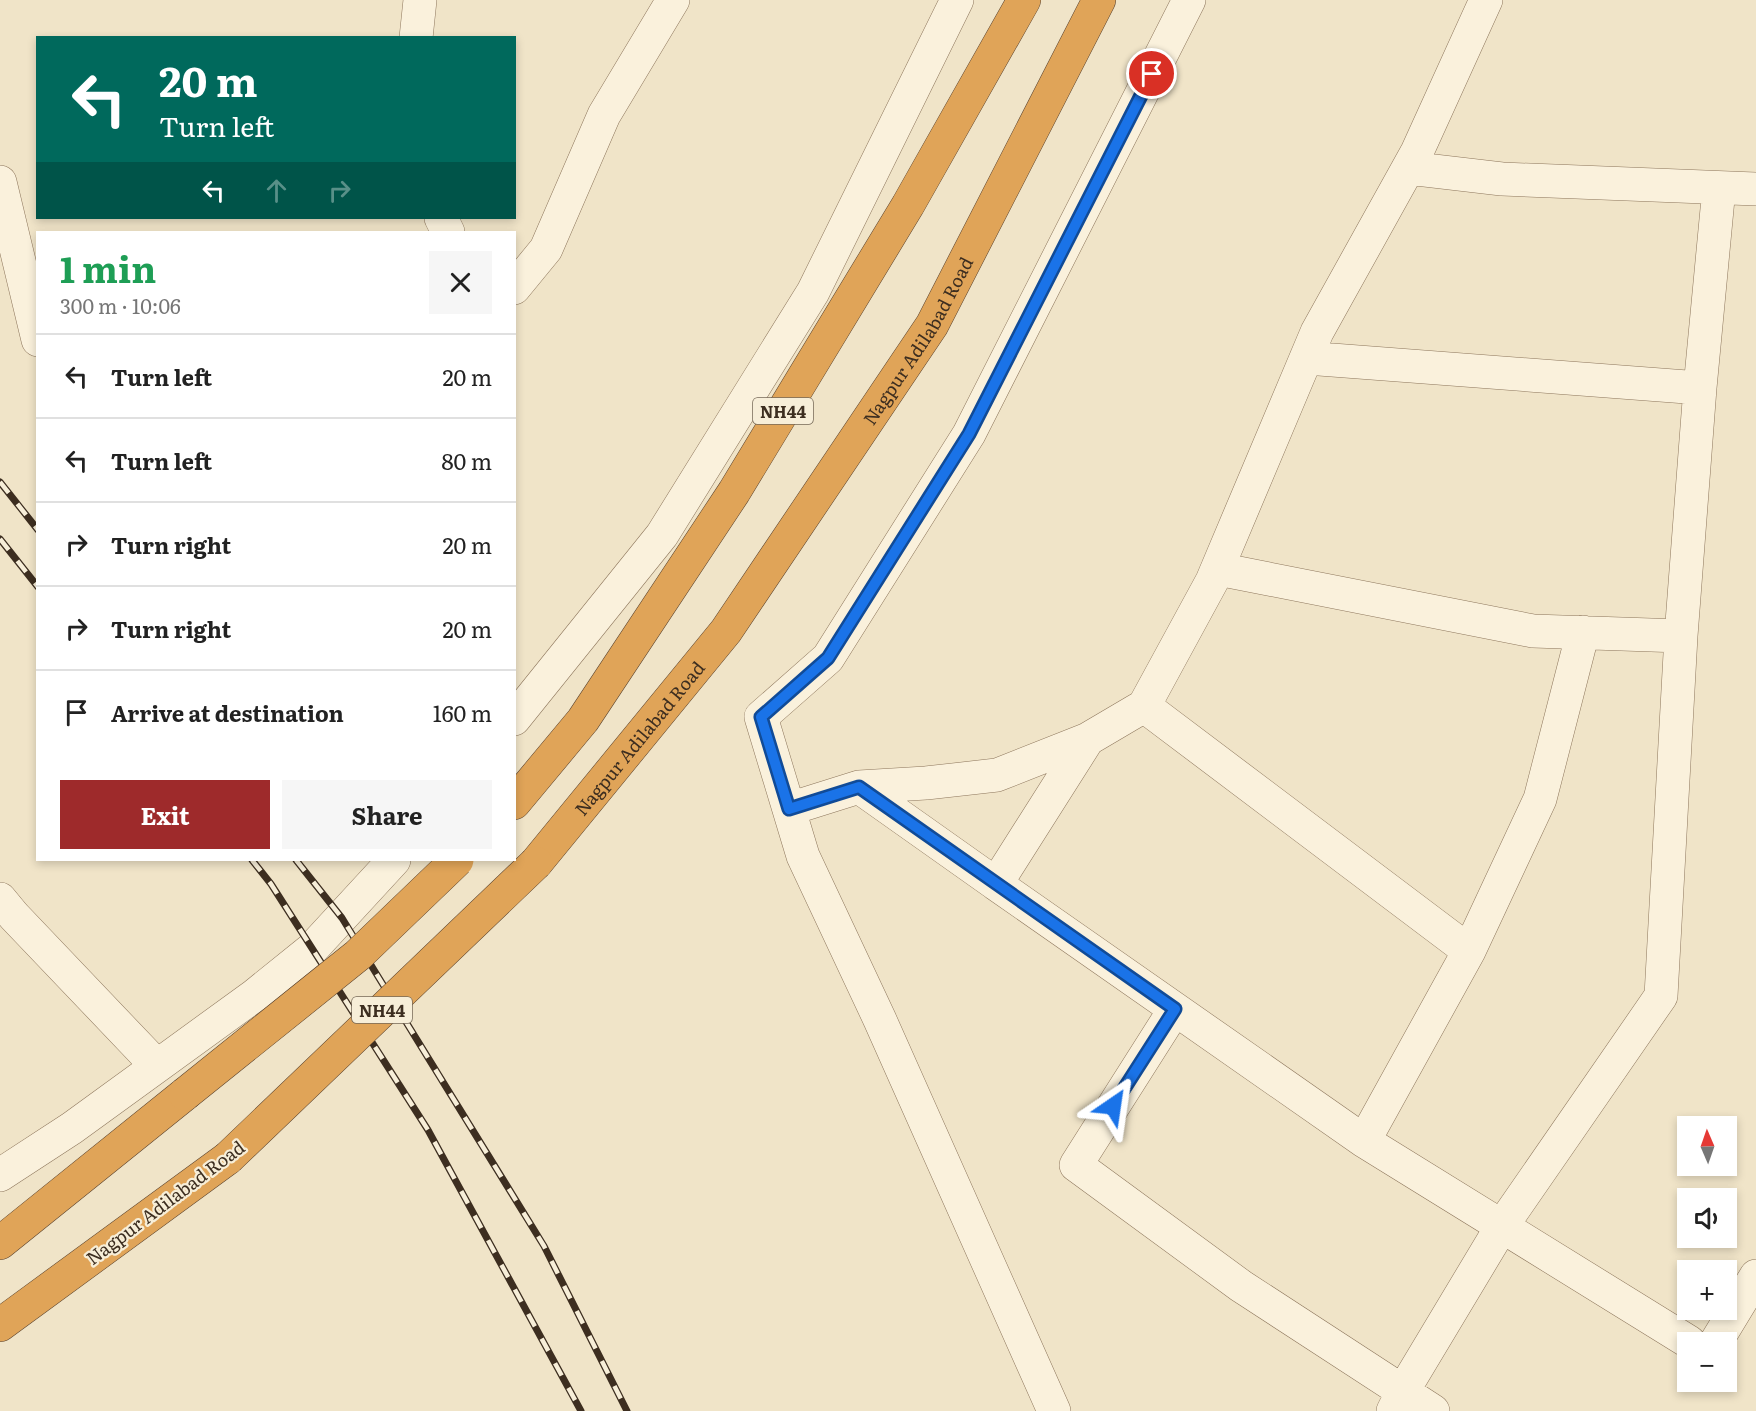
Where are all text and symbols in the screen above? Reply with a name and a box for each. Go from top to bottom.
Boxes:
text: 20 m [159,48,258,110]
pin [1126,48,1177,99]
icon: arrive [1135,57,1168,90]
icon: left [60,60,138,138]
text: Turn left [159,105,274,145]
icon: left [197,174,230,207]
icon: ahead [260,174,293,207]
icon: right [323,174,356,207]
text: 1 min [60,241,156,294]
button: close [429,251,492,314]
street label: Nagpur Adilabad Road [855,252,979,430]
text: 300 m · 10:06 [60,290,181,320]
icon: left [60,360,93,393]
text: Turn left [111,360,212,393]
text: 20 m [442,360,492,393]
road number: NH44 [753,398,813,424]
icon: left [60,444,93,477]
text: Turn left [111,444,212,477]
text: 80 m [441,444,492,477]
icon: right [60,528,93,561]
text: Turn right [111,528,231,561]
text: 20 m [442,528,492,561]
icon: right [60,612,93,645]
text: Turn right [111,612,231,645]
text: 20 m [442,612,492,645]
street label: Nagpur Adilabad Road [567,655,710,821]
icon: arrive [60,696,93,729]
text: Arrive at destination [111,696,344,729]
text: 160 m [433,696,492,729]
button: Exit [60,780,270,849]
button: Share [282,780,492,849]
road number: NH44 [352,997,412,1023]
position arrow [1081,1074,1145,1138]
north arrow [1677,1116,1737,1176]
map controls [1677,1116,1737,1392]
street label: Nagpur Adilabad Road [80,1133,250,1271]
button: sound [1677,1188,1737,1248]
button: + [1677,1260,1737,1320]
button: − [1677,1332,1737,1392]

